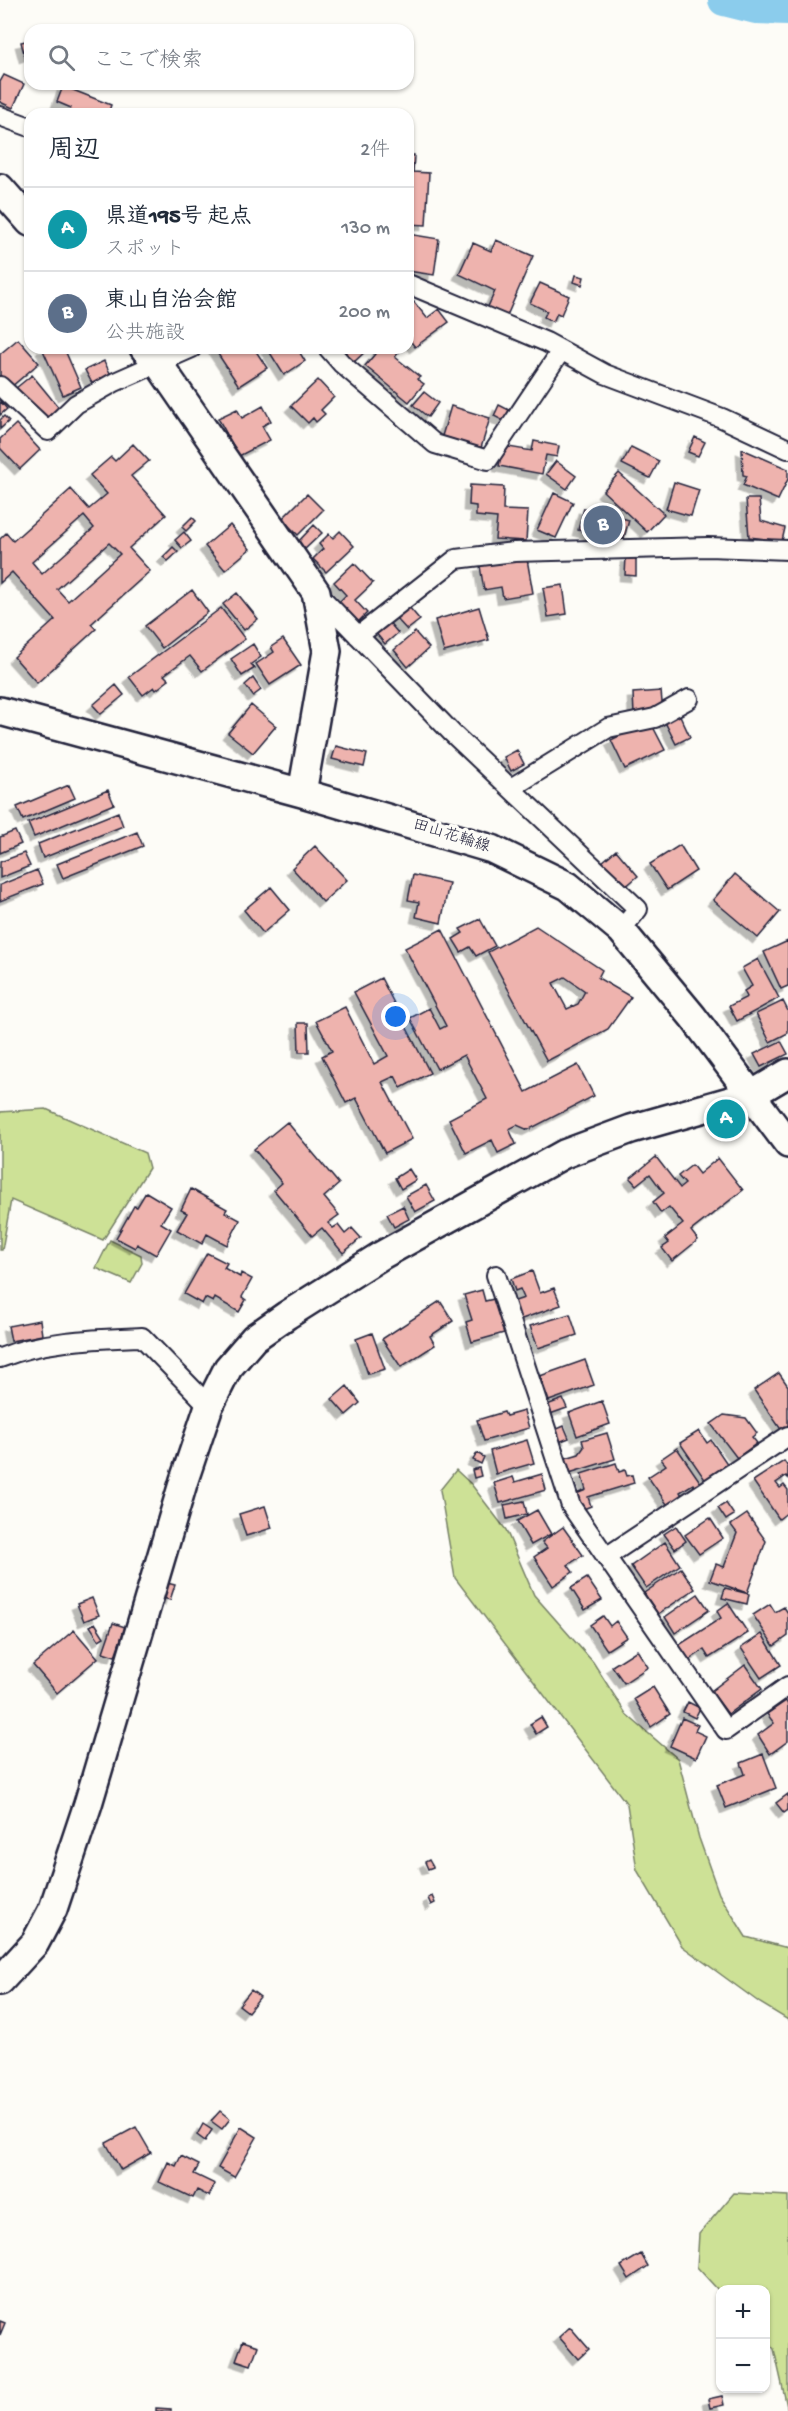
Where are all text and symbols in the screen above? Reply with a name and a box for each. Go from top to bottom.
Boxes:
search box [24,24,414,90]
icon: search [45,41,78,74]
text: ここで検索 [93,49,203,75]
text: 周辺 [48,137,100,168]
text: 2件 [360,140,390,163]
text: 県道195号 起点 [105,205,252,231]
text: A [62,218,73,241]
text: 130 m [341,218,390,241]
text: スポット [105,239,185,262]
text: 東山自治会館 [105,289,237,315]
text: B [62,302,73,325]
text: 200 m [339,302,390,325]
text: 公共施設 [105,323,185,346]
pin: B [584,502,622,548]
street label: 田山花輪線 [410,814,493,858]
your location [381,1002,410,1031]
pin: A [706,1096,746,1142]
map controls [716,2285,770,2393]
button: + [716,2285,770,2339]
button: − [716,2339,770,2393]

